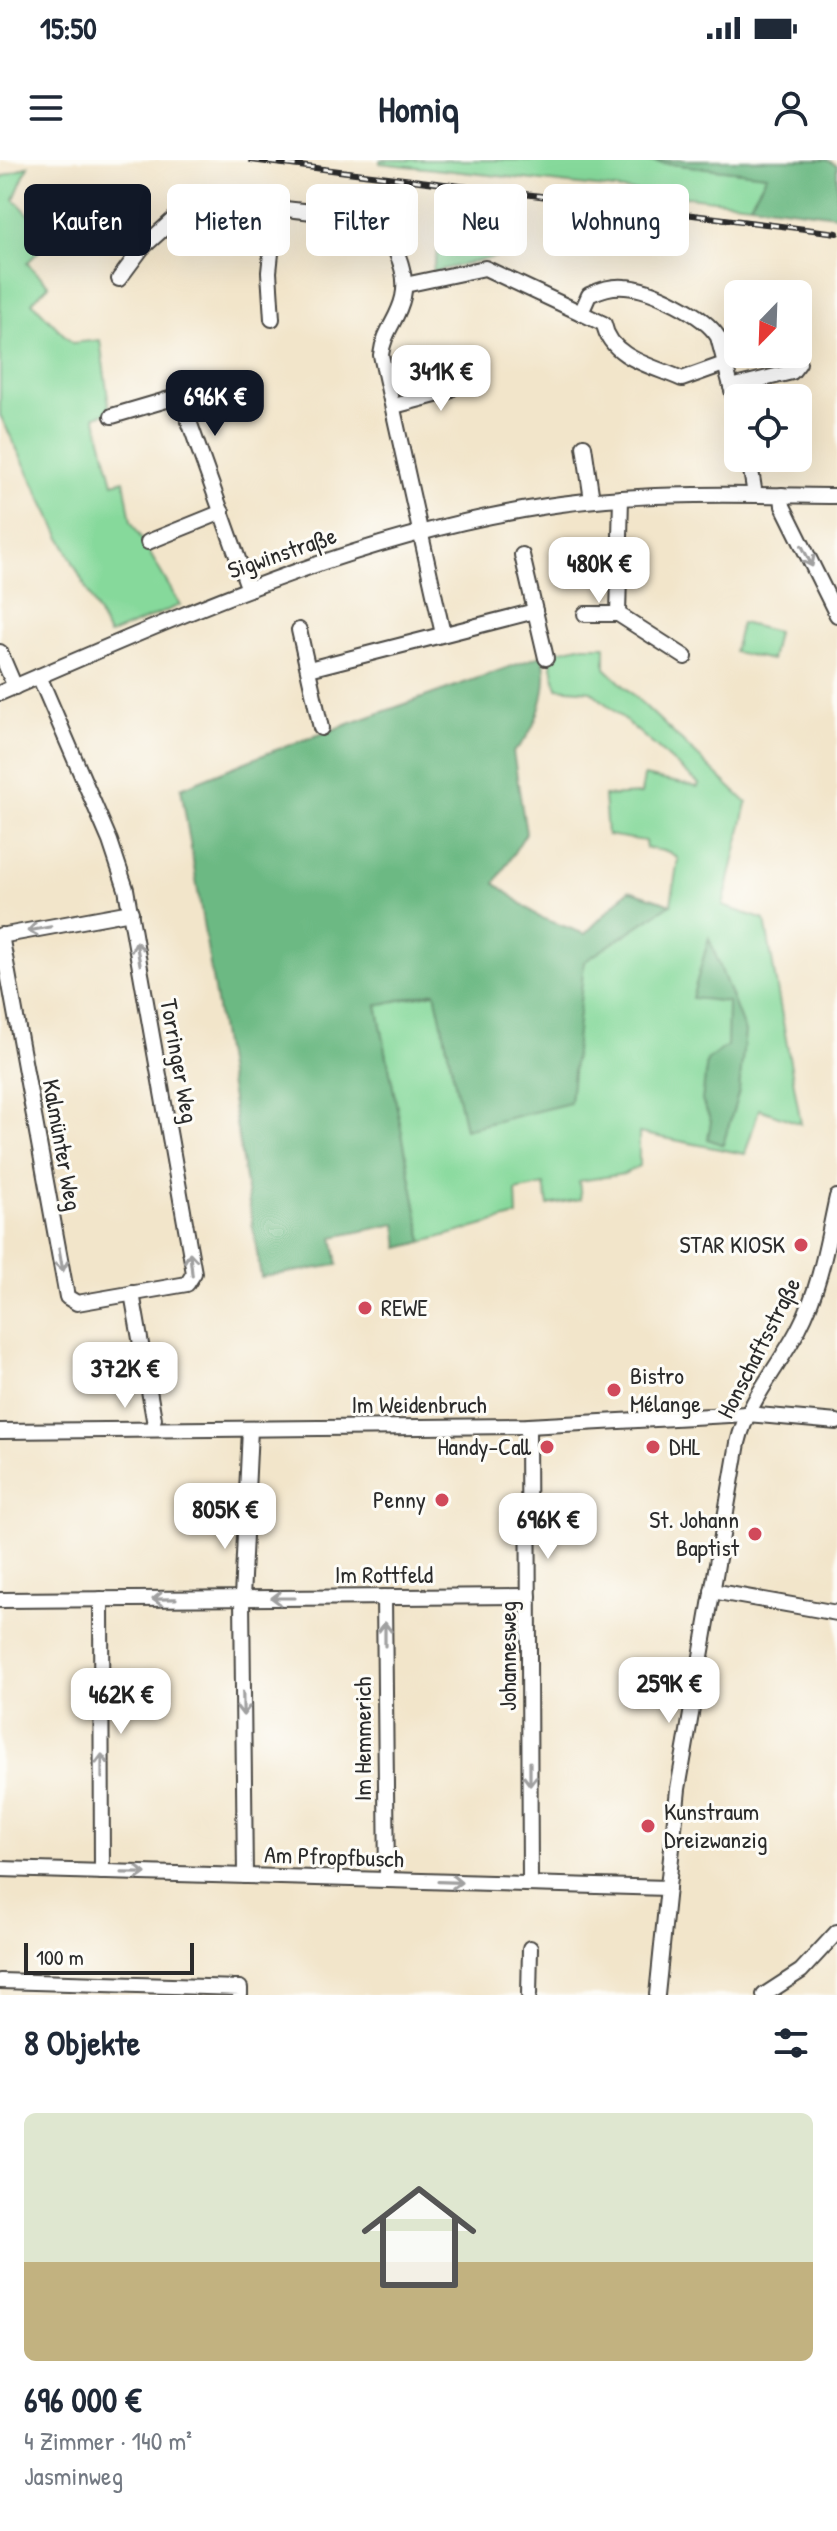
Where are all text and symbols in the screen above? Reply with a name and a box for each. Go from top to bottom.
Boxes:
text: 15:50 [40,8,97,48]
text: Homiq [378,84,459,133]
icon: menu [24,86,68,130]
icon: person [769,86,813,130]
chip: Kaufen [24,184,151,256]
chip: Mieten [167,184,290,256]
chip: Filter [306,184,418,256]
chip: Neu [434,184,527,256]
chip: Wohnung [543,184,689,256]
north arrow [724,280,812,368]
map controls [724,280,812,472]
pin: 341K € [376,345,506,413]
text: 341K € [410,353,472,388]
pin: 696K € [150,370,280,438]
text: 696K € [184,378,246,413]
button: locate [724,384,812,472]
street label: Sigwinstraße [223,518,341,586]
pin: 480K € [534,537,664,605]
one-way arrow [800,544,815,568]
text: 480K € [567,545,631,580]
one-way arrow [26,922,52,937]
one-way arrow [129,941,144,966]
street label: Torringer Weg [153,996,207,1125]
street label: Kalmünter Weg [36,1077,90,1213]
place label: STAR KIOSK [680,1228,785,1260]
marker: STAR KIOSK [792,1236,810,1254]
one-way arrow [54,1247,69,1272]
one-way arrow [184,1252,199,1278]
street label: Honschaftsstraße [709,1271,808,1424]
place label: REWE [381,1291,428,1323]
marker: REWE [356,1299,374,1317]
pin: 372K € [60,1342,190,1410]
text: 372K € [91,1350,159,1385]
place label: Bistro Mélange [630,1359,701,1419]
marker: Bistro Mélange [605,1381,623,1399]
street label: Im Weidenbruch [351,1388,487,1420]
place label: Handy-Call [437,1430,532,1462]
place label: DHL [669,1430,701,1462]
marker: Handy-Call [538,1438,556,1456]
marker: DHL [644,1438,662,1456]
pin: 805K € [160,1483,290,1551]
place label: Penny [373,1483,426,1515]
text: 805K € [192,1491,258,1526]
marker: Penny [433,1491,451,1509]
pin: 696K € [483,1493,613,1561]
text: 696K € [517,1501,579,1536]
place label: St. Johann Baptist [649,1503,740,1563]
marker: St. Johann Baptist [746,1525,764,1543]
street label: Im Rottfeld [335,1558,433,1590]
one-way arrow [270,1590,297,1606]
one-way arrow [151,1591,178,1607]
street label: Johannesweg [491,1601,523,1711]
one-way arrow [377,1621,392,1648]
pin: 259K € [604,1657,734,1725]
text: 259K € [637,1665,701,1700]
pin: 462K € [56,1668,186,1736]
text: 462K € [89,1676,153,1711]
street label: Im Hemmerich [346,1677,378,1801]
one-way arrow [236,1690,251,1717]
one-way arrow [94,1753,110,1780]
one-way arrow [522,1760,538,1787]
place label: Kunstraum Dreizwanzig [664,1795,768,1855]
marker: Kunstraum Dreizwanzig [639,1817,657,1835]
street label: Am Pfropfbusch [264,1838,404,1874]
one-way arrow [120,1866,147,1881]
one-way arrow [436,1874,463,1890]
scale bar [24,1939,194,1975]
text: 100 m [36,1942,84,1972]
text: 8 Objekte [24,2020,140,2066]
icon: filters [769,2021,813,2065]
icon: home [347,2165,491,2309]
text: 696 000 € [24,2377,141,2423]
text: 4 Zimmer · 140 m² [24,2423,192,2458]
text: Jasminweg [24,2458,123,2493]

